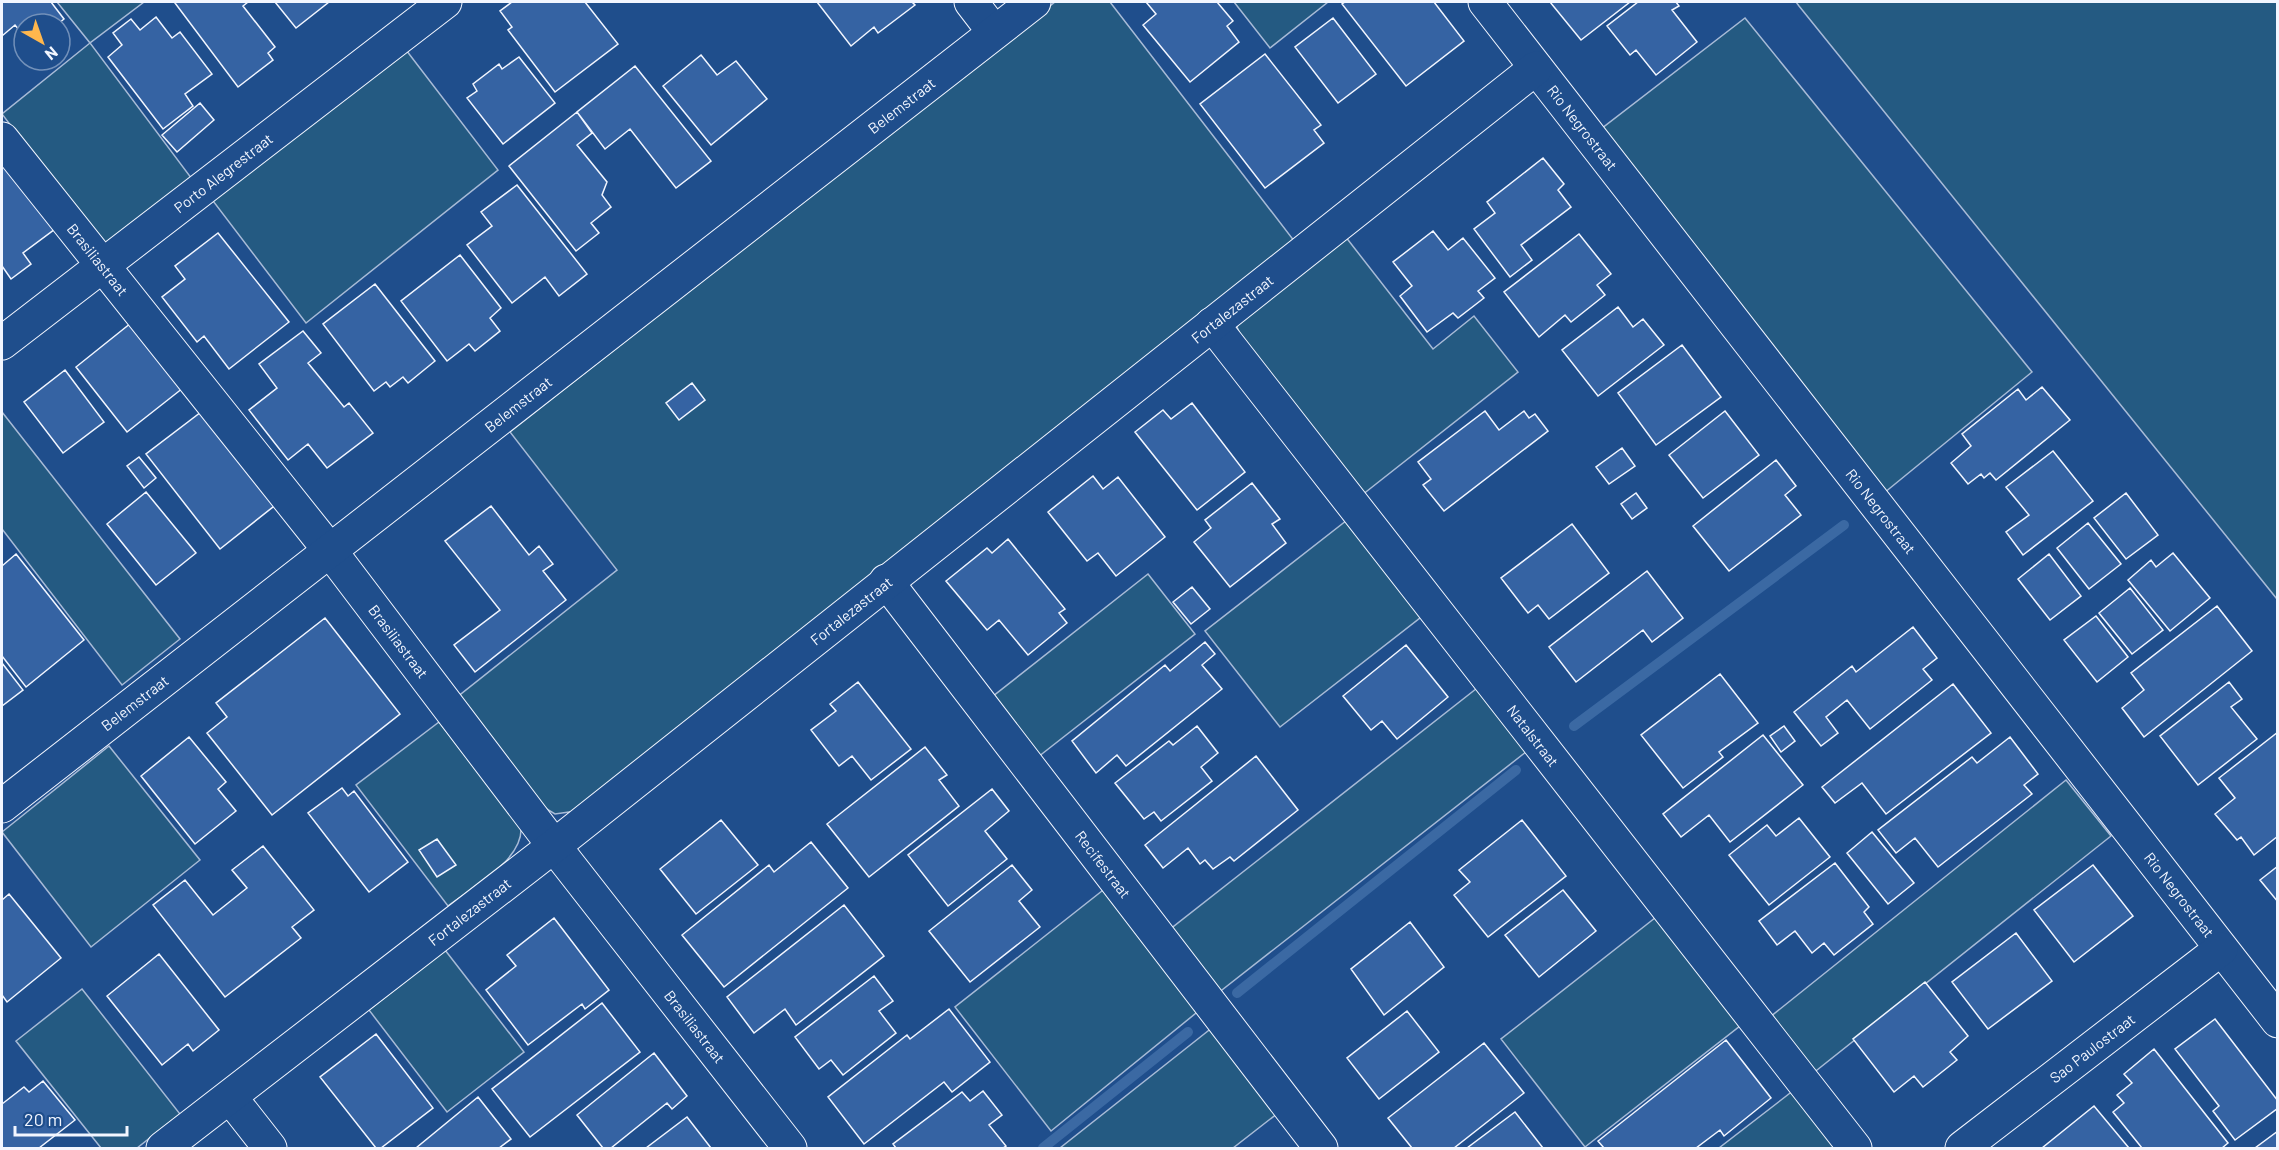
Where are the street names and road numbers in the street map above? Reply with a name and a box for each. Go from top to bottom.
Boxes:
street label: Belemstraat [864,74,938,137]
street label: Rio Negrostraat [1544,81,1621,174]
street label: Porto Alegrestraat [170,129,276,216]
street label: Brasiliastraat [64,220,132,299]
street label: Fortalezastraat [1187,271,1277,347]
street label: Belemstraat [481,372,555,436]
street label: Rio Negrostraat [1842,465,1920,557]
street label: Fortalezastraat [806,573,896,649]
street label: Brasiliastraat [365,601,432,681]
street label: Belemstraat [97,671,172,734]
street label: Natalstraat [1504,701,1563,770]
street label: Recifestraat [1072,827,1135,902]
street label: Rio Negrostraat [2141,848,2218,941]
street label: Fortalezastraat [424,874,514,949]
street label: Brasiliastraat [661,986,729,1066]
street label: Sao Paulostraat [2046,1010,2138,1086]

